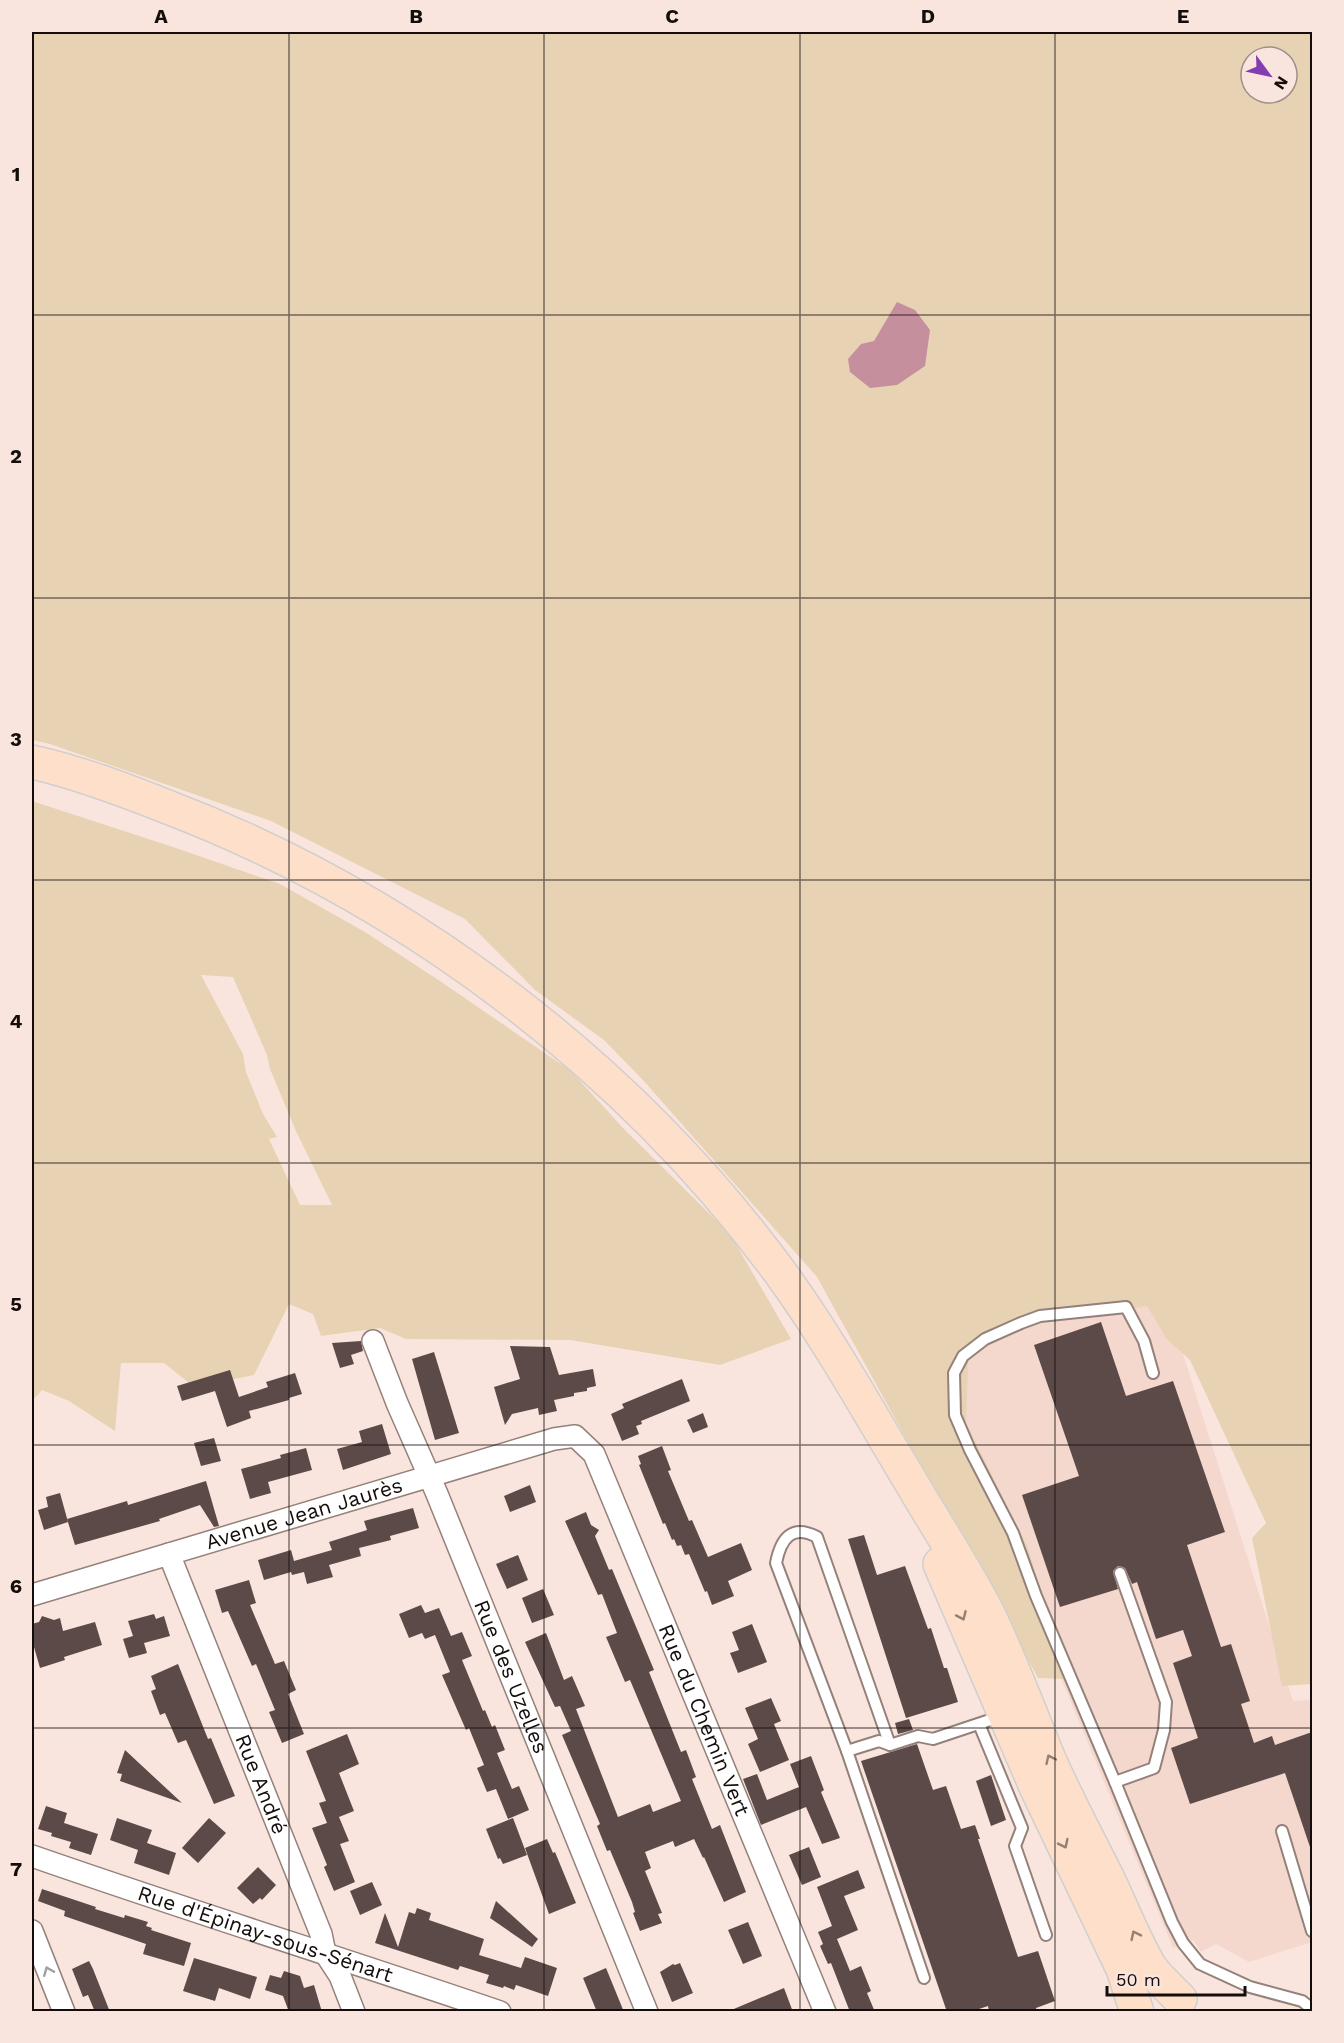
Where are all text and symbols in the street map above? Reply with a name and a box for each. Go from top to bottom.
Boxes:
text: A [154,4,168,28]
text: B [409,4,423,28]
text: C [665,4,679,28]
text: D [921,4,935,28]
text: E [1177,4,1189,28]
north arrow [1239,45,1299,105]
text: N [1270,73,1292,93]
text: 1 [12,162,20,186]
text: 2 [10,444,22,468]
text: 3 [10,727,22,751]
text: 4 [10,1009,23,1033]
text: 5 [10,1292,22,1316]
street label: Avenue Jean Jaurès [203,1472,405,1554]
text: 6 [10,1574,22,1598]
street label: Rue des Uzelles [469,1596,554,1757]
one-way arrow [954,1610,966,1621]
street label: Rue du Chemin Vert [654,1620,755,1820]
street label: Rue André [230,1730,293,1838]
one-way arrow [1045,1755,1057,1766]
one-way arrow [1056,1838,1068,1849]
text: 7 [10,1857,22,1881]
street label: Rue d'Épinay-sous-Sénart [135,1880,396,1987]
one-way arrow [1130,1930,1142,1941]
scale bar [1107,1959,1245,1997]
one-way arrow [43,1967,55,1978]
text: 50 m [1116,1969,1161,1990]

